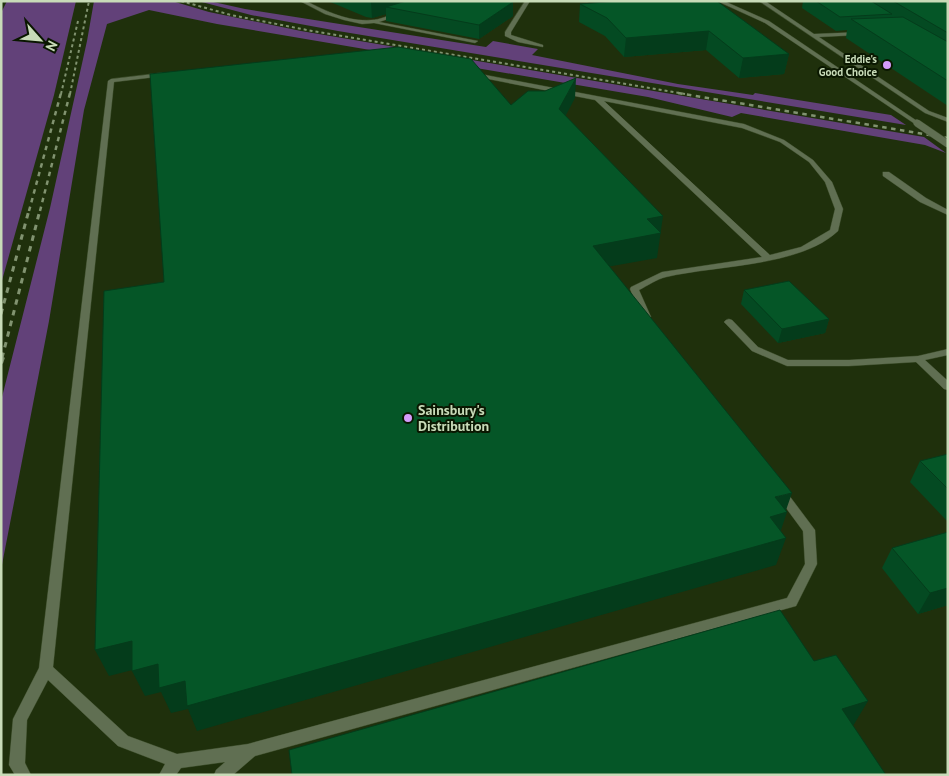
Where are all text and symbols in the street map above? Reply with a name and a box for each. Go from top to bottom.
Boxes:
north arrow [15,15,65,65]
text: N [41,38,62,54]
place label: Eddie's Good Choice [819,52,877,79]
marker: Eddie's Good Choice [881,59,893,71]
place label: Sainsbury's Distribution [418,401,489,435]
marker: Sainsbury's Distribution [402,412,414,424]

